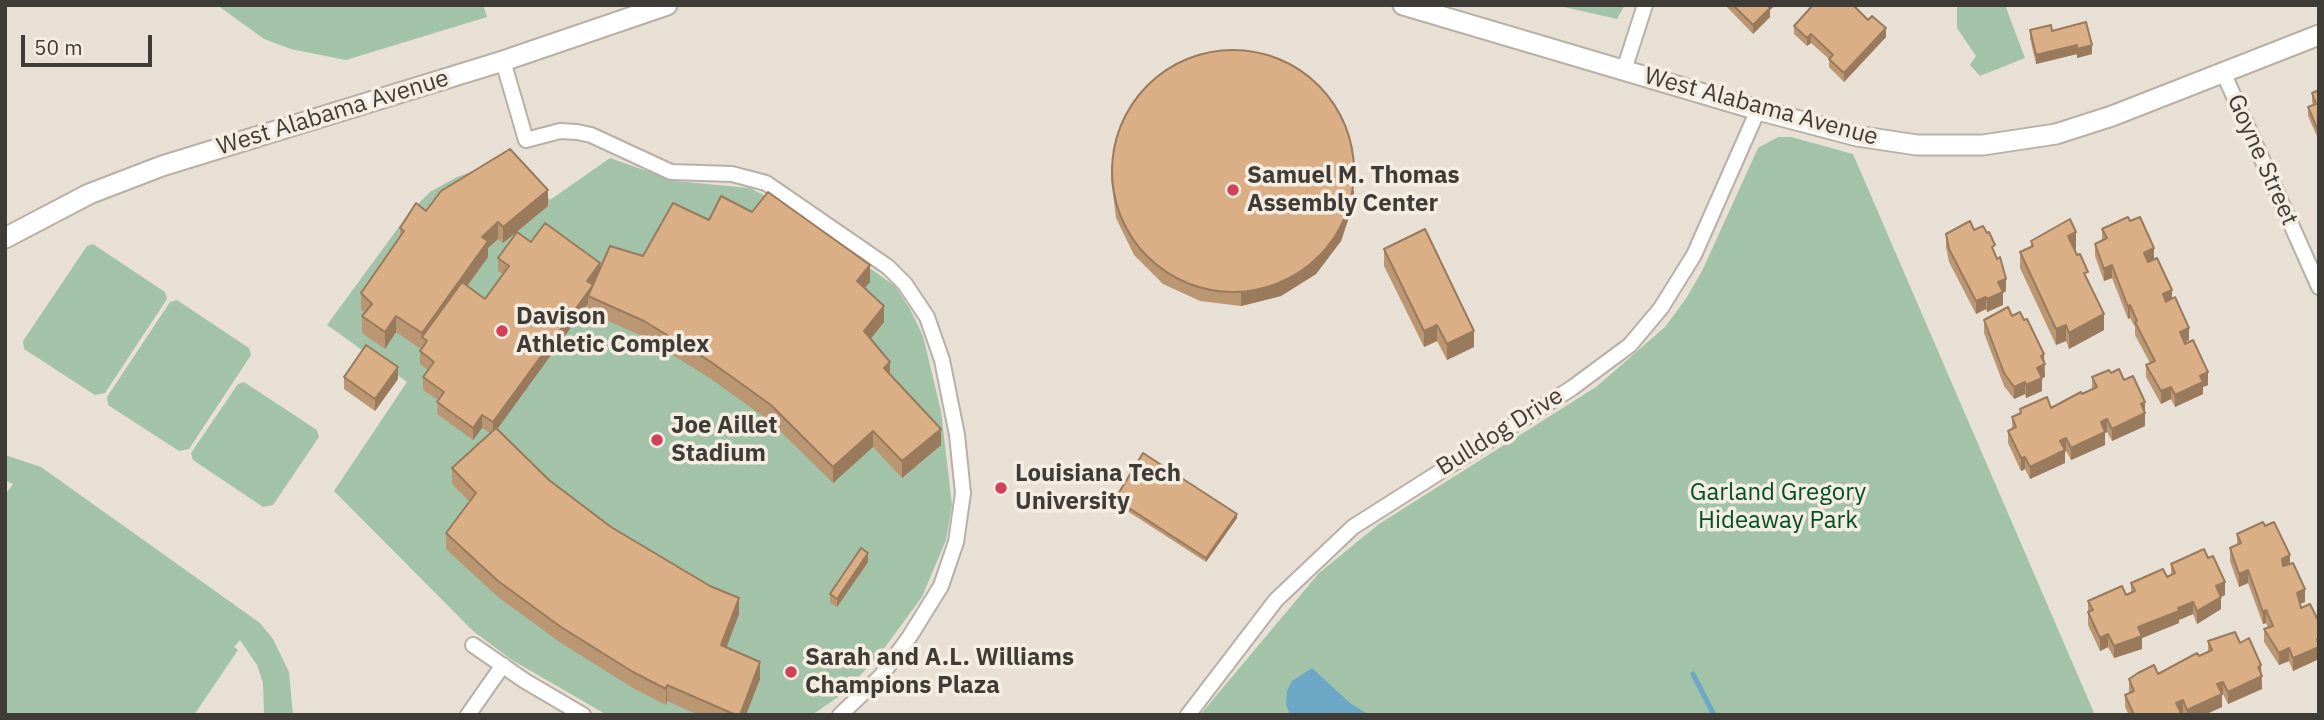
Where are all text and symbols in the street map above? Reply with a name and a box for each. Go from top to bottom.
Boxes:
scale bar [24,21,156,65]
text: 50 m [34,33,83,61]
street label: West Alabama Avenue [1641,62,1881,152]
street label: West Alabama Avenue [214,64,452,162]
street label: Goyne Street [2220,90,2304,230]
place label: Samuel M. Thomas Assembly Center [1247,162,1460,218]
marker: Samuel M. Thomas Assembly Center [1225,182,1241,198]
place label: Davison Athletic Complex [516,303,709,359]
marker: Davison Athletic Complex [494,323,510,339]
street label: Bulldog Drive [1431,382,1569,482]
place label: Joe Aillet Stadium [671,412,777,468]
marker: Joe Aillet Stadium [649,432,665,448]
place label: Louisiana Tech University [1015,460,1181,516]
park label: Garland Gregory Hideaway Park [1690,479,1866,535]
marker: Louisiana Tech University [993,480,1009,496]
place label: Sarah and A.L. Williams Champions Plaza [805,644,1074,700]
marker: Sarah and A.L. Williams Champions Plaza [783,664,799,680]

